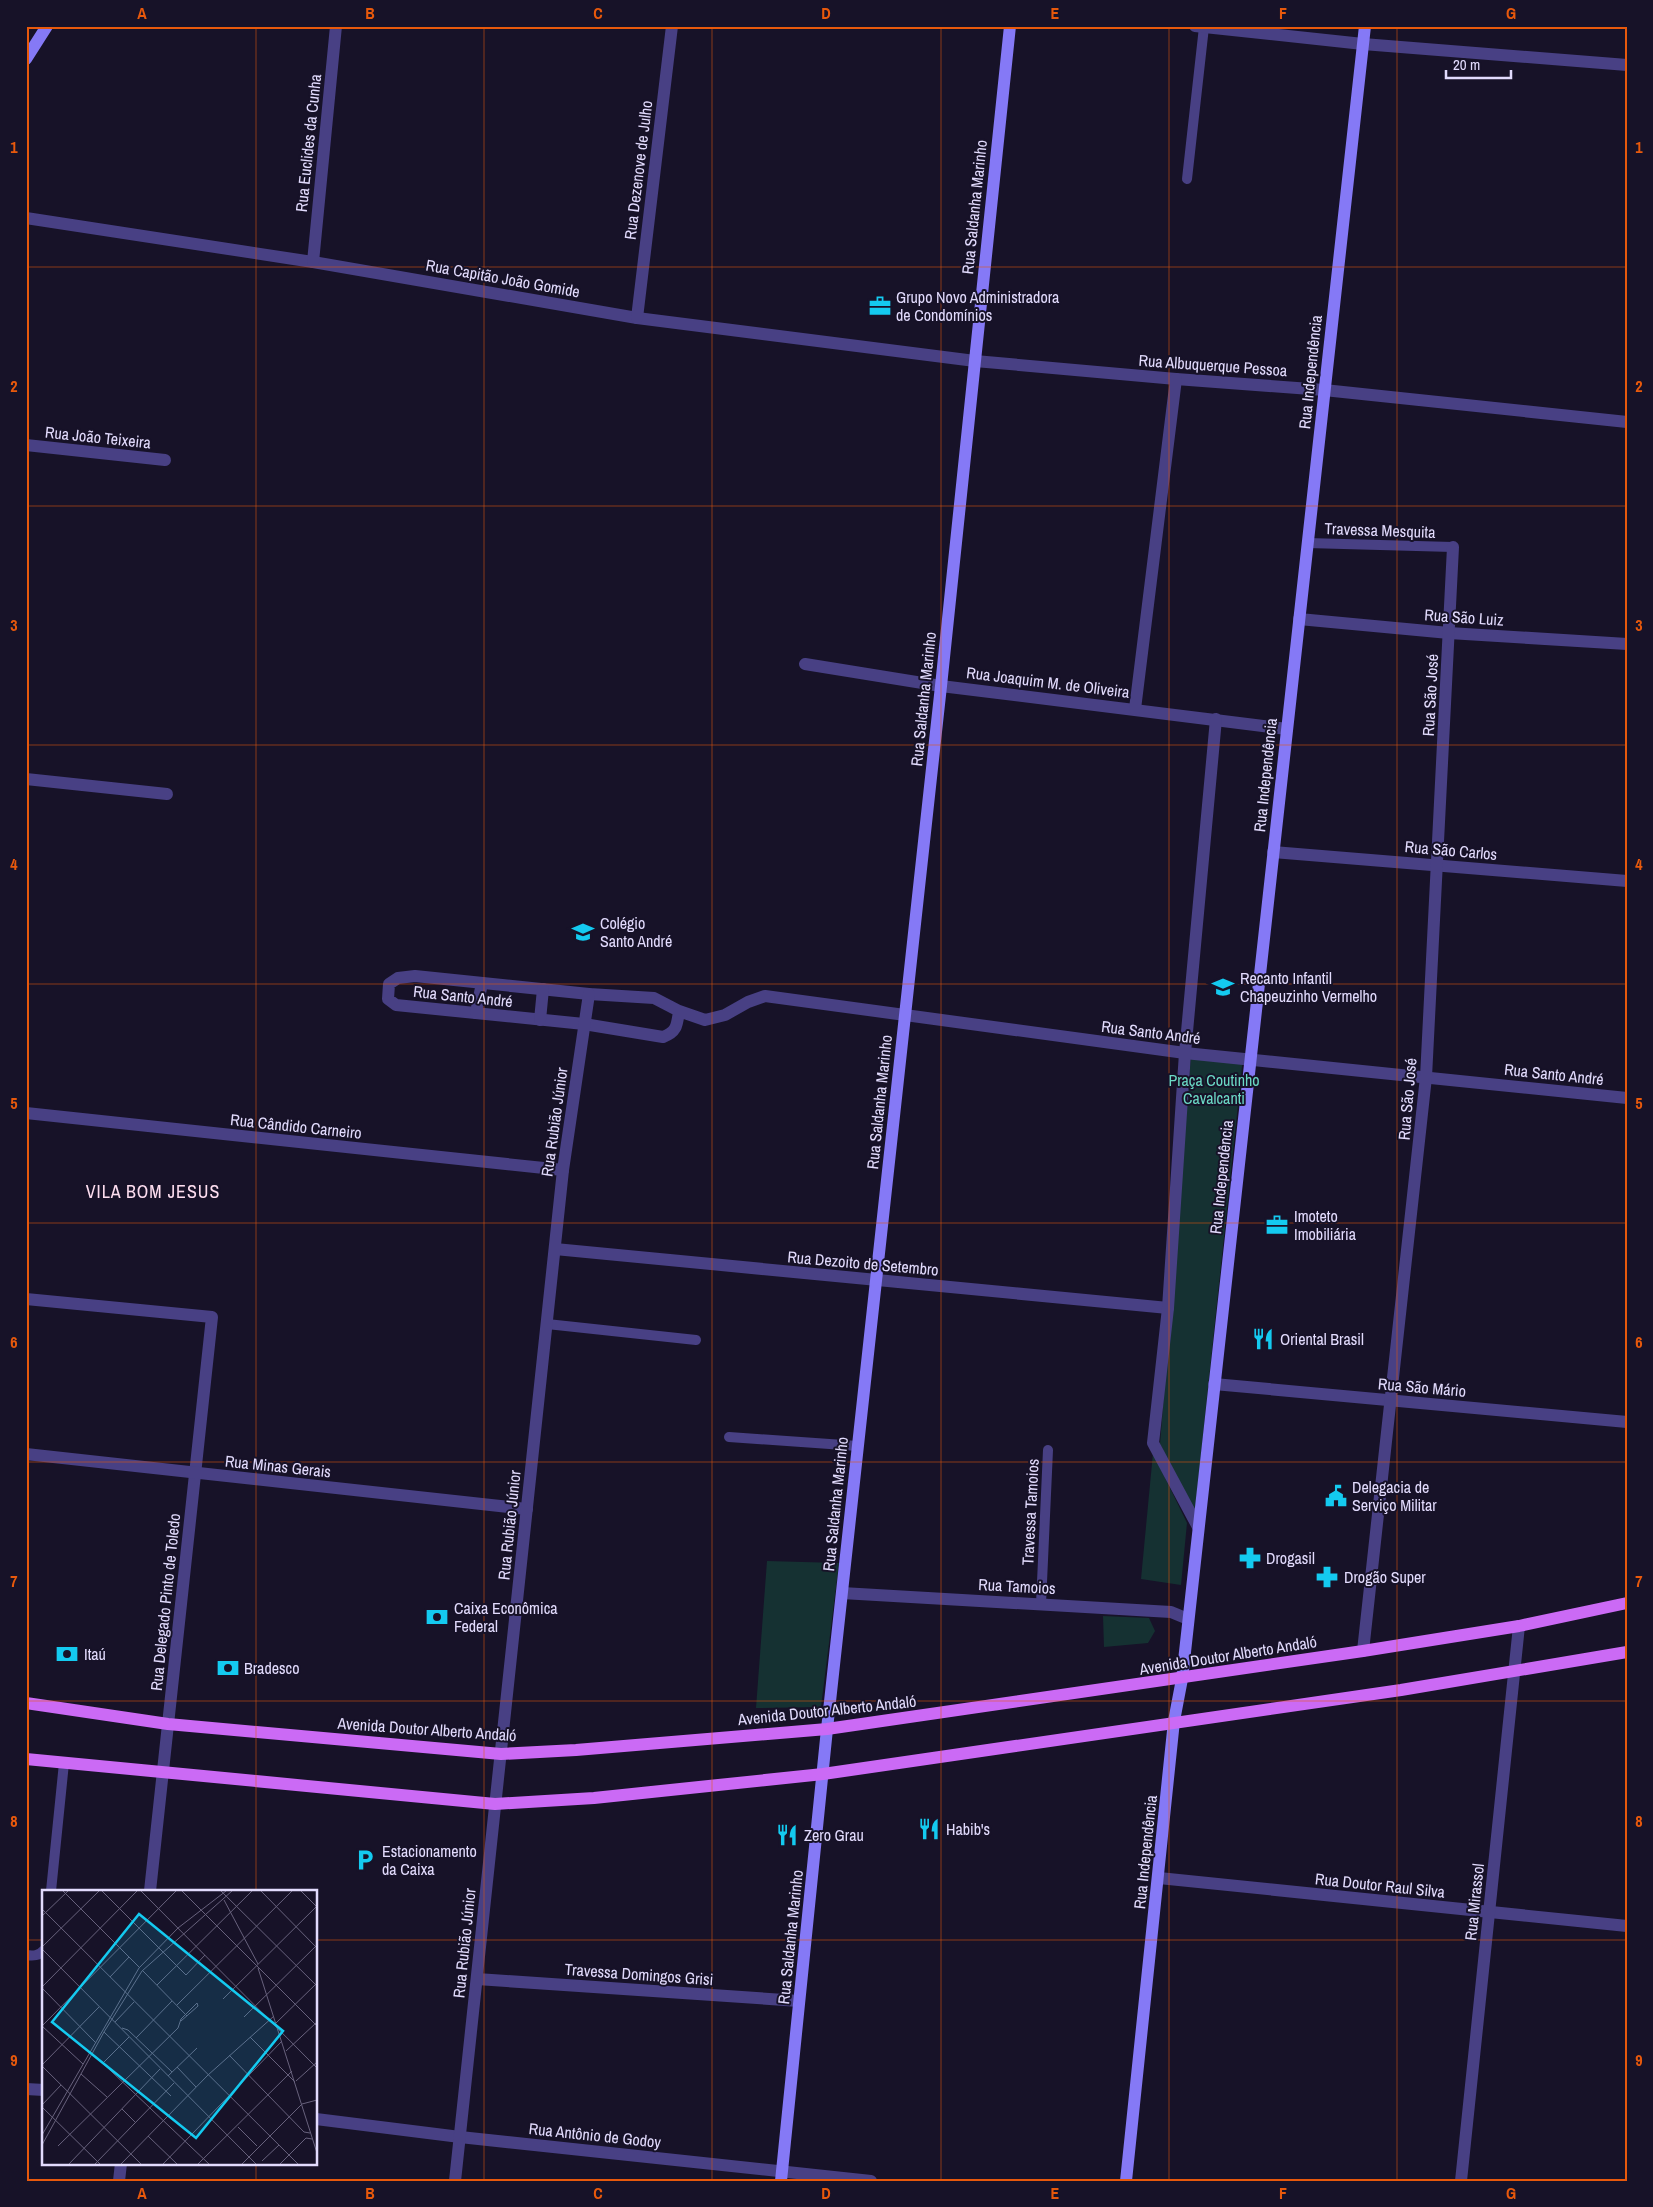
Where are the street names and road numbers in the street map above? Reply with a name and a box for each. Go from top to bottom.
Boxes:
street label: Rua Euclides da Cunha [290,72,326,213]
street label: Rua Dezenove de Julho [619,99,657,241]
street label: Rua Saldanha Marinho [956,139,992,275]
street label: Rua Capitão João Gomide [424,254,582,302]
street label: Rua Independência [1293,313,1327,430]
street label: Rua Albuquerque Pessoa [1138,349,1289,381]
street label: Rua João Teixeira [44,421,153,454]
street label: Travessa Mesquita [1324,517,1437,543]
street label: Rua São Luiz [1424,603,1505,631]
street label: Rua Saldanha Marinho [905,631,941,767]
street label: Rua São José [1417,653,1443,737]
street label: Rua Joaquim M. de Oliveira [965,661,1131,703]
street label: Rua Independência [1248,716,1282,833]
street label: Rua São Carlos [1404,835,1498,865]
street label: Rua Santo André [412,980,514,1012]
street label: Rua Santo André [1100,1015,1202,1049]
street label: Rua Saldanha Marinho [861,1034,897,1170]
street label: Rua São José [1392,1057,1422,1141]
street label: Rua Santo André [1503,1058,1605,1090]
street label: Rua Rubião Júnior [535,1065,573,1178]
street label: Rua Cândido Carneiro [229,1108,363,1144]
street label: Rua Independência [1204,1118,1238,1235]
street label: Rua Dezoito de Setembro [786,1245,940,1281]
street label: Rua São Mário [1377,1372,1467,1402]
street label: Rua Saldanha Marinho [817,1436,853,1572]
street label: Rua Minas Gerais [224,1449,332,1483]
street label: Travessa Tamoios [1016,1458,1044,1566]
street label: Rua Rubião Júnior [492,1468,526,1581]
street label: Rua Delegado Pinto de Toledo [145,1512,185,1692]
street label: Rua Tamoios [978,1573,1056,1599]
street label: Avenida Doutor Alberto Andaló [1137,1630,1318,1680]
street label: Avenida Doutor Alberto Andaló [736,1690,917,1730]
street label: Avenida Doutor Alberto Andaló [336,1712,517,1746]
street label: Rua Independência [1128,1793,1162,1910]
street label: Rua Mirassol [1459,1862,1489,1942]
street label: Rua Doutor Raul Silva [1314,1867,1447,1903]
street label: Rua Saldanha Marinho [772,1869,808,2005]
street label: Rua Rubião Júnior [447,1886,481,1999]
street label: Travessa Domingos Grisi [564,1958,714,1990]
street label: Rua Antônio de Godoy [528,2117,663,2153]

